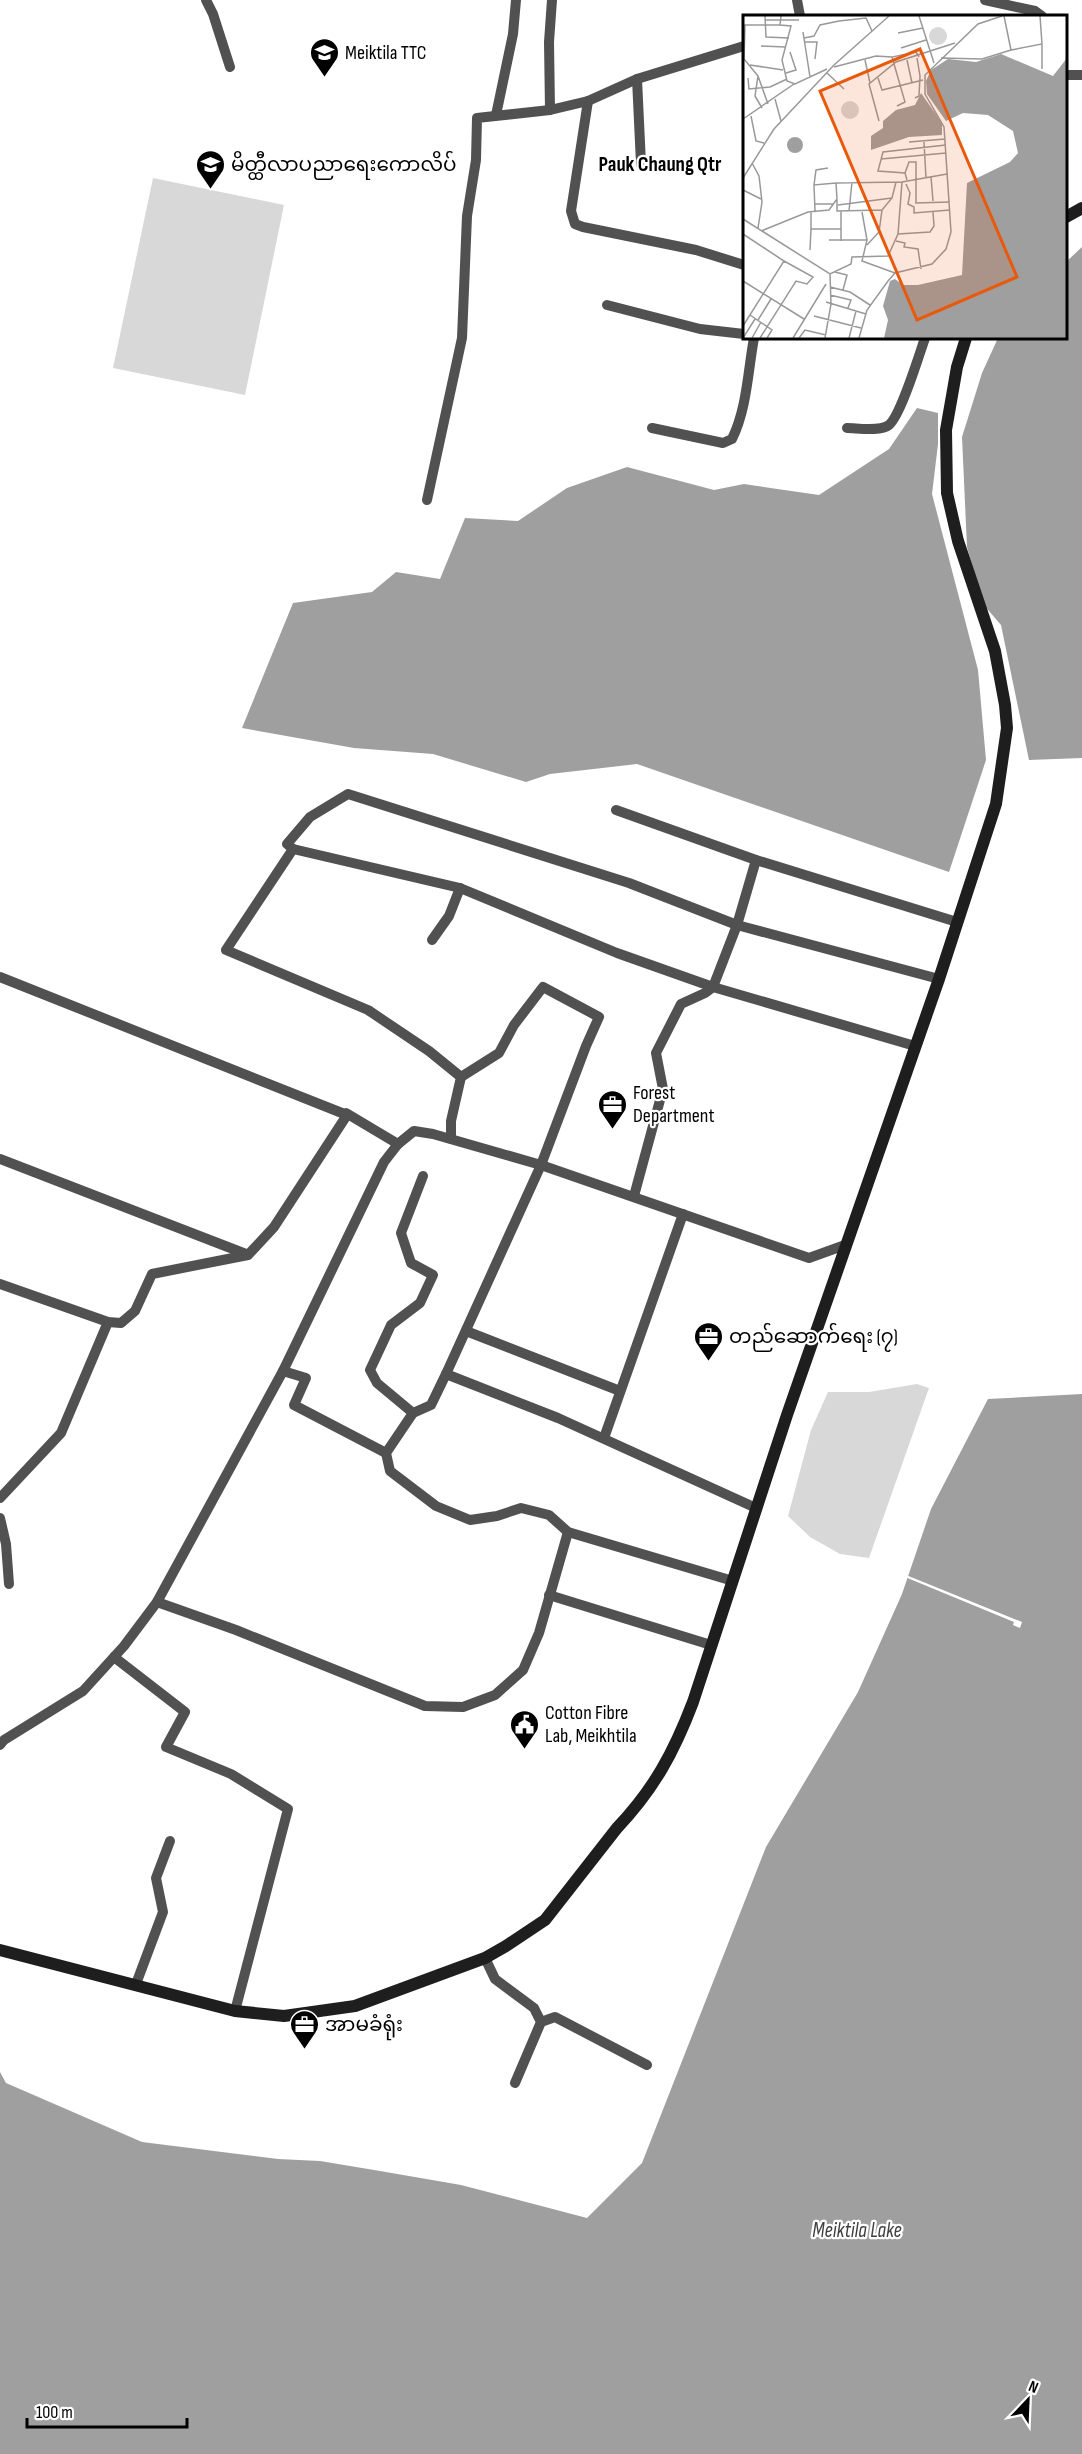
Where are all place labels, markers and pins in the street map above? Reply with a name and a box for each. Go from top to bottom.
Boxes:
school or university icon: Meiktila TTC [308,36,340,78]
place label: Meiktila TTC [345,41,426,65]
school or university icon: မိတ္ထီလာပညာရေးကောလိပ် [194,148,226,190]
place label: မိတ္ထီလာပညာရေးကောလိပ် [231,150,456,180]
place label: Forest Department [633,1081,715,1128]
office icon: Forest Department [596,1088,628,1130]
office icon: တည်ဆောက်ရေး (၇) [692,1320,724,1362]
place label: တည်ဆောက်ရေး (၇) [729,1322,898,1352]
place label: Cotton Fibre Lab, Meikhtila [545,1701,637,1748]
public building icon: Cotton Fibre Lab, Meikhtila [508,1708,540,1750]
office icon: အာမခံရုံး [288,2008,320,2050]
place label: အာမခံရုံး [325,2013,403,2041]

